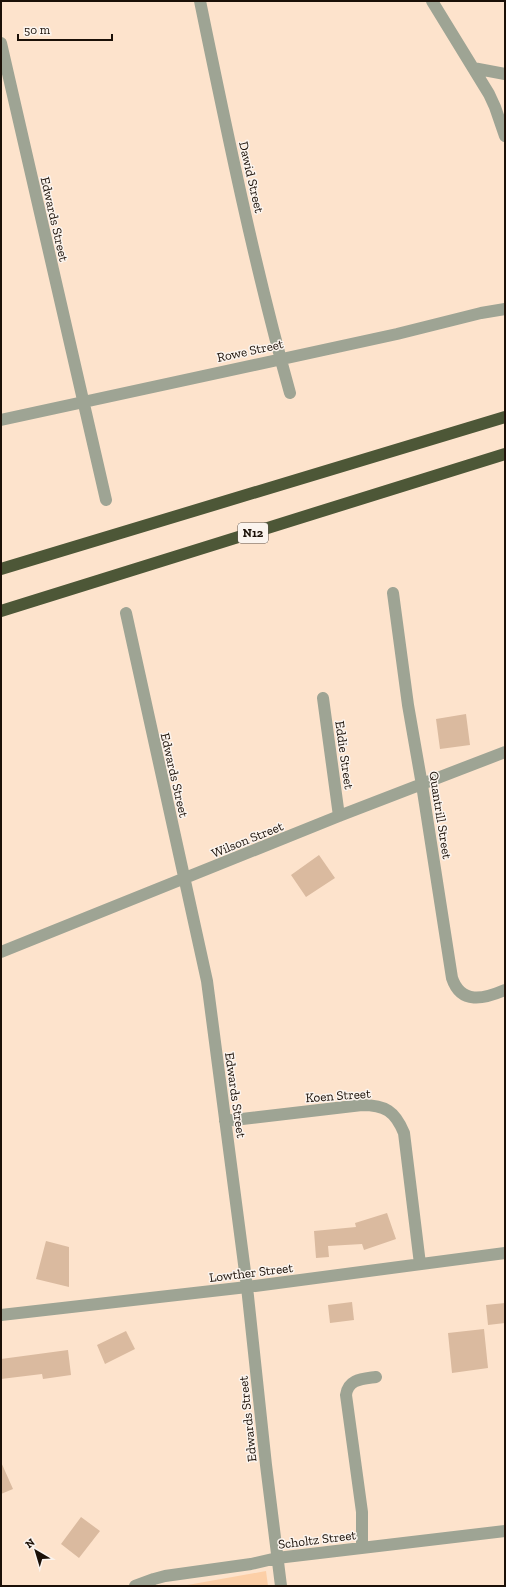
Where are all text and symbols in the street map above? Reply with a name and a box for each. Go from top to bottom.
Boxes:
scale bar [18,16,112,42]
text: 50 m [24,23,51,37]
street label: Dawid Street [236,140,267,215]
street label: Edwards Street [37,175,72,263]
street label: Rowe Street [216,336,285,365]
road number: N12 [238,523,268,543]
street label: Eddie Street [332,720,357,790]
street label: Edwards Street [157,731,192,819]
street label: Quantrill Street [426,770,455,860]
street label: Wilson Street [209,818,285,861]
street label: Edwards Street [222,1051,249,1139]
street label: Koen Street [305,1086,371,1105]
street label: Lowther Street [208,1260,294,1285]
street label: Edwards Street [236,1375,259,1463]
street label: Scholtz Street [277,1527,357,1552]
north arrow [16,1531,56,1571]
text: N [23,1535,38,1551]

